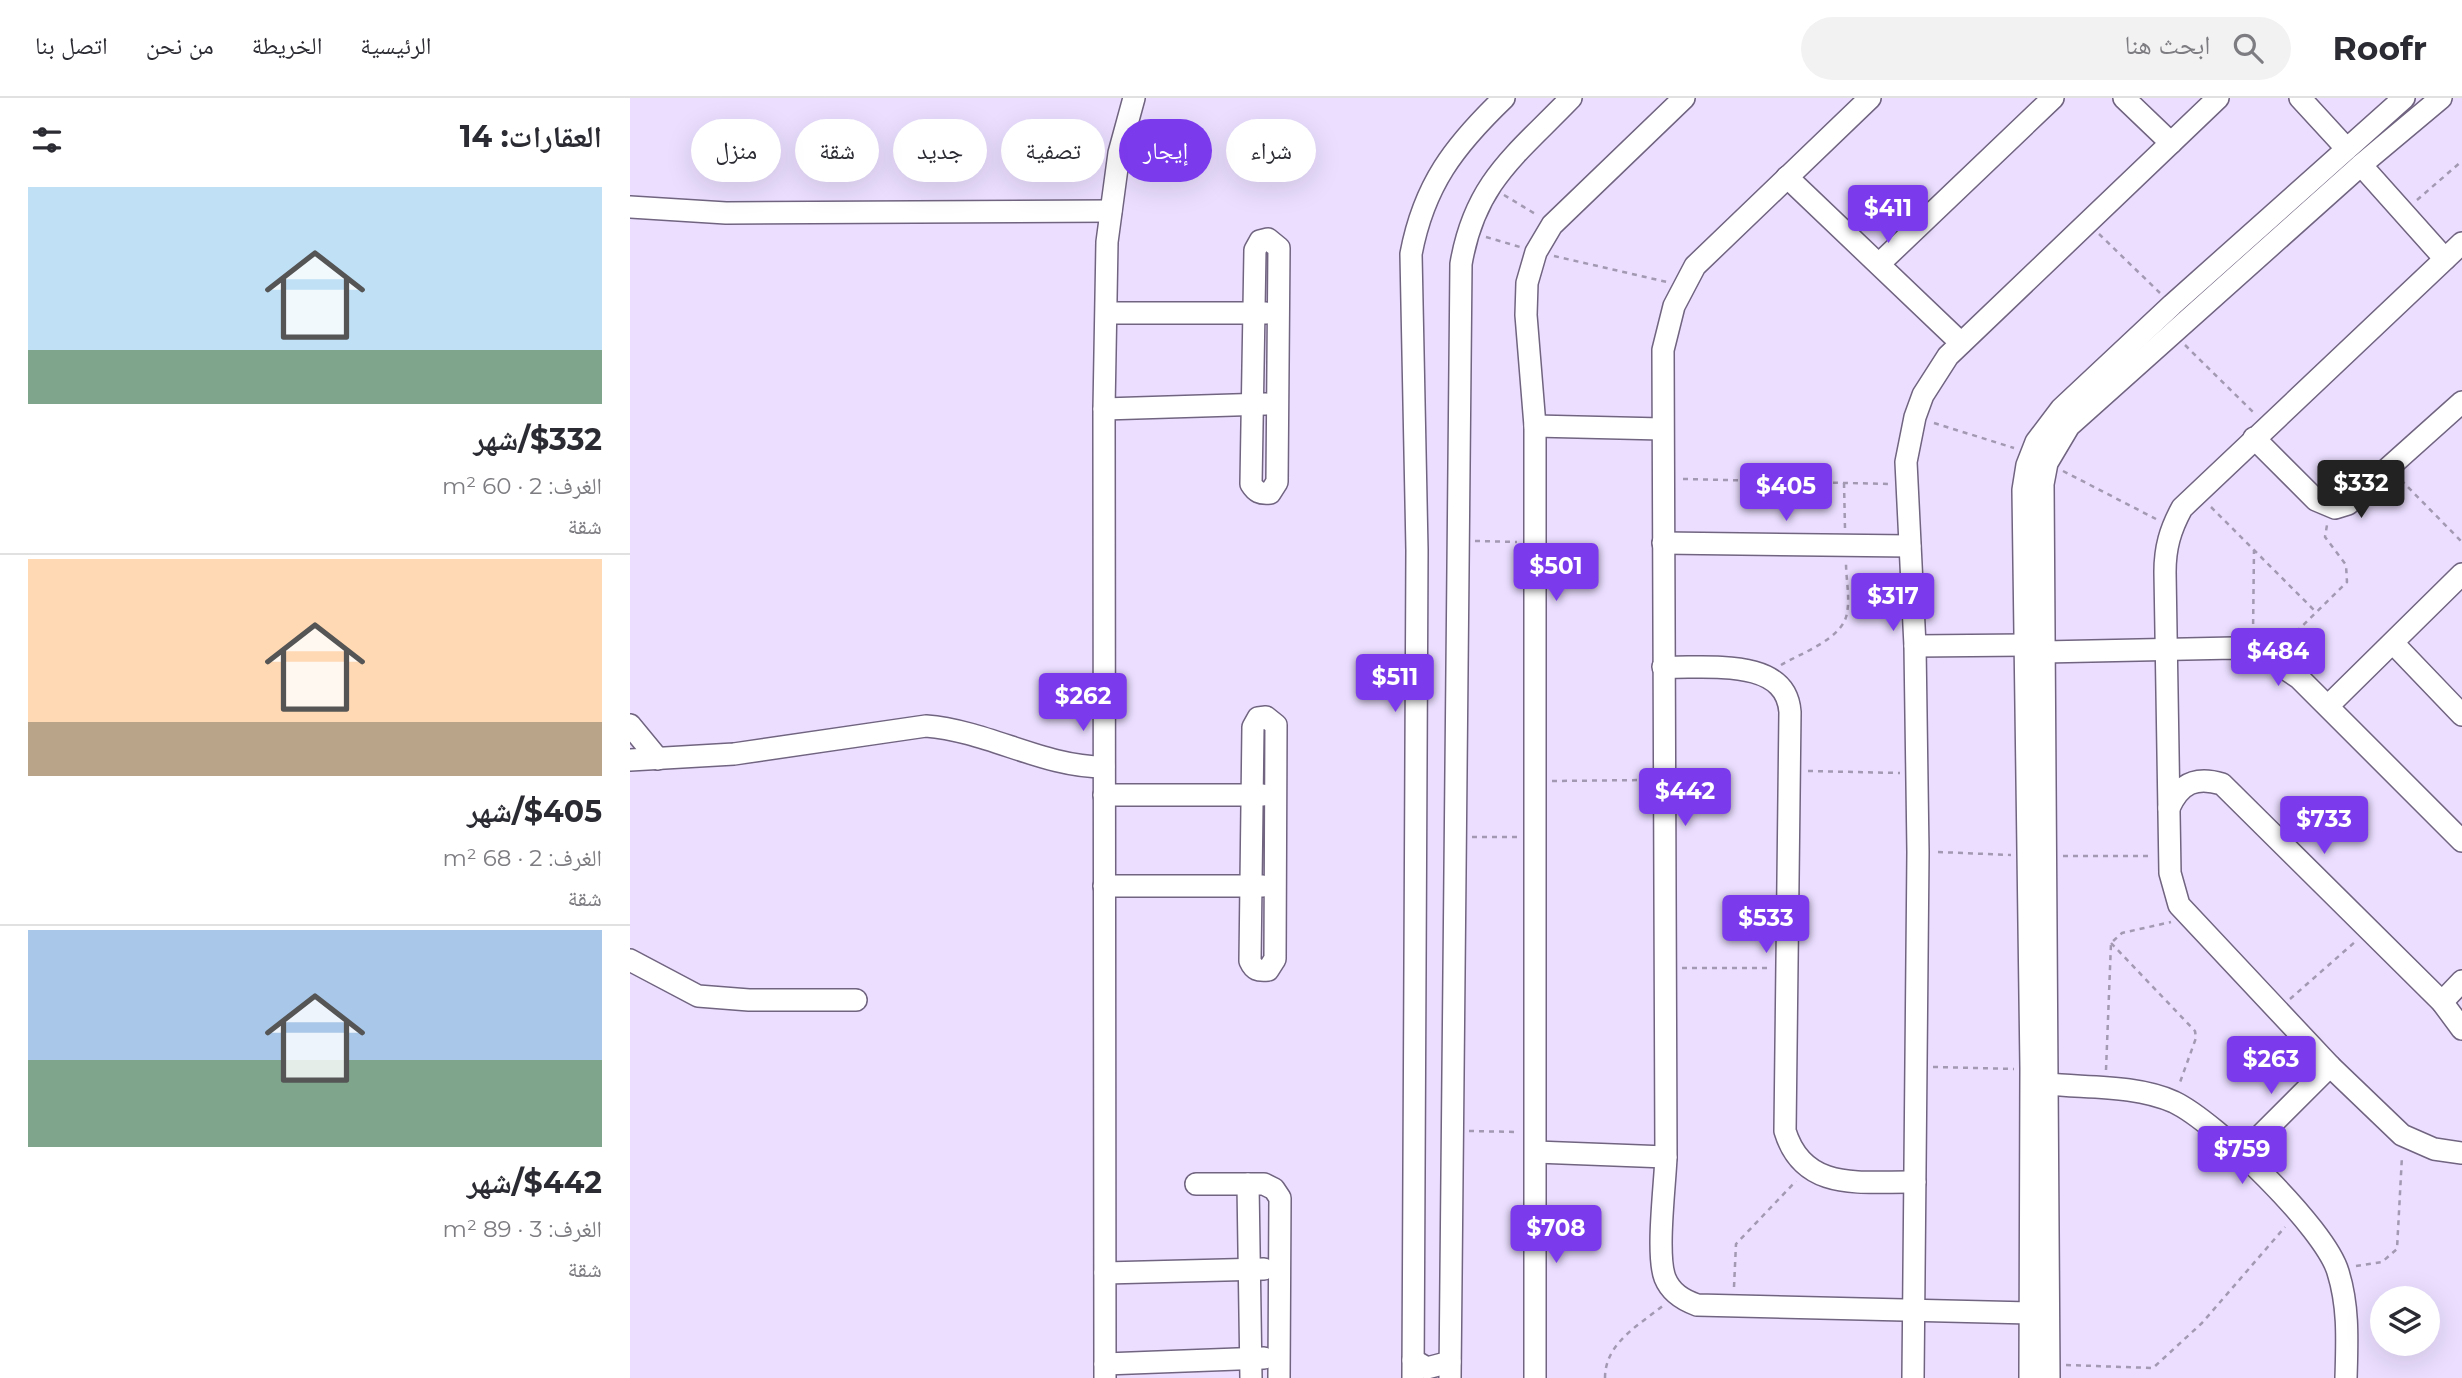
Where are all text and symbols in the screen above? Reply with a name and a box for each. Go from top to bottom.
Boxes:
search box [1801,17,2291,80]
text: Roofr [2333,28,2427,68]
text: ابحث هنا [2124,29,2211,61]
icon: search [2229,29,2267,67]
text: اتصل بنا [35,31,108,60]
text: من نحن [146,31,214,60]
text: الخريطة [252,31,322,60]
text: الرئيسية [360,31,431,60]
text: العقارات: 14 [460,118,602,155]
chip: منزل [691,119,781,182]
chip: شقة [795,119,879,182]
chip: جديد [893,119,987,182]
chip: تصفية [1001,119,1105,182]
chip: إيجار [1119,119,1212,182]
chip: شراء [1226,119,1316,182]
icon: filters [28,121,66,159]
pin: $411 [1847,186,1929,245]
text: $411 [1864,194,1912,222]
icon: home [252,232,378,358]
text: $332/شهر [474,421,602,458]
pin: $332 [2320,460,2402,520]
pin: $405 [1745,464,1827,523]
text: $332 [2333,469,2389,497]
text: الغرف: 2 · 60 m² [442,472,602,500]
text: $405 [1756,472,1816,500]
text: شقة [568,512,602,540]
pin: $501 [1515,544,1597,603]
text: $501 [1530,552,1582,580]
pin: $317 [1852,574,1934,633]
text: $317 [1867,582,1919,610]
icon: home [252,604,378,730]
pin: $484 [2237,628,2319,688]
text: $484 [2247,637,2309,665]
pin: $511 [1354,654,1436,714]
text: $511 [1372,663,1418,691]
pin: $262 [1042,674,1124,733]
text: $262 [1055,682,1111,710]
pin: $442 [1644,768,1726,828]
text: $442 [1655,777,1715,805]
text: $405/شهر [467,793,602,830]
pin: $733 [2283,796,2365,856]
text: $733 [2296,805,2352,833]
text: الغرف: 2 · 68 m² [442,844,602,872]
text: شقة [568,884,602,912]
pin: $533 [1725,896,1807,955]
text: $533 [1738,904,1794,932]
icon: home [252,975,378,1101]
pin: $263 [2230,1037,2312,1096]
text: $263 [2243,1045,2299,1073]
pin: $759 [2201,1126,2283,1186]
text: $759 [2214,1135,2270,1163]
text: $442/شهر [467,1164,602,1201]
pin: $708 [1515,1206,1597,1265]
text: $708 [1526,1214,1586,1242]
text: الغرف: 3 · 89 m² [443,1215,602,1243]
text: شقة [568,1255,602,1283]
map controls [2370,1286,2440,1356]
button: layers [2370,1286,2440,1356]

